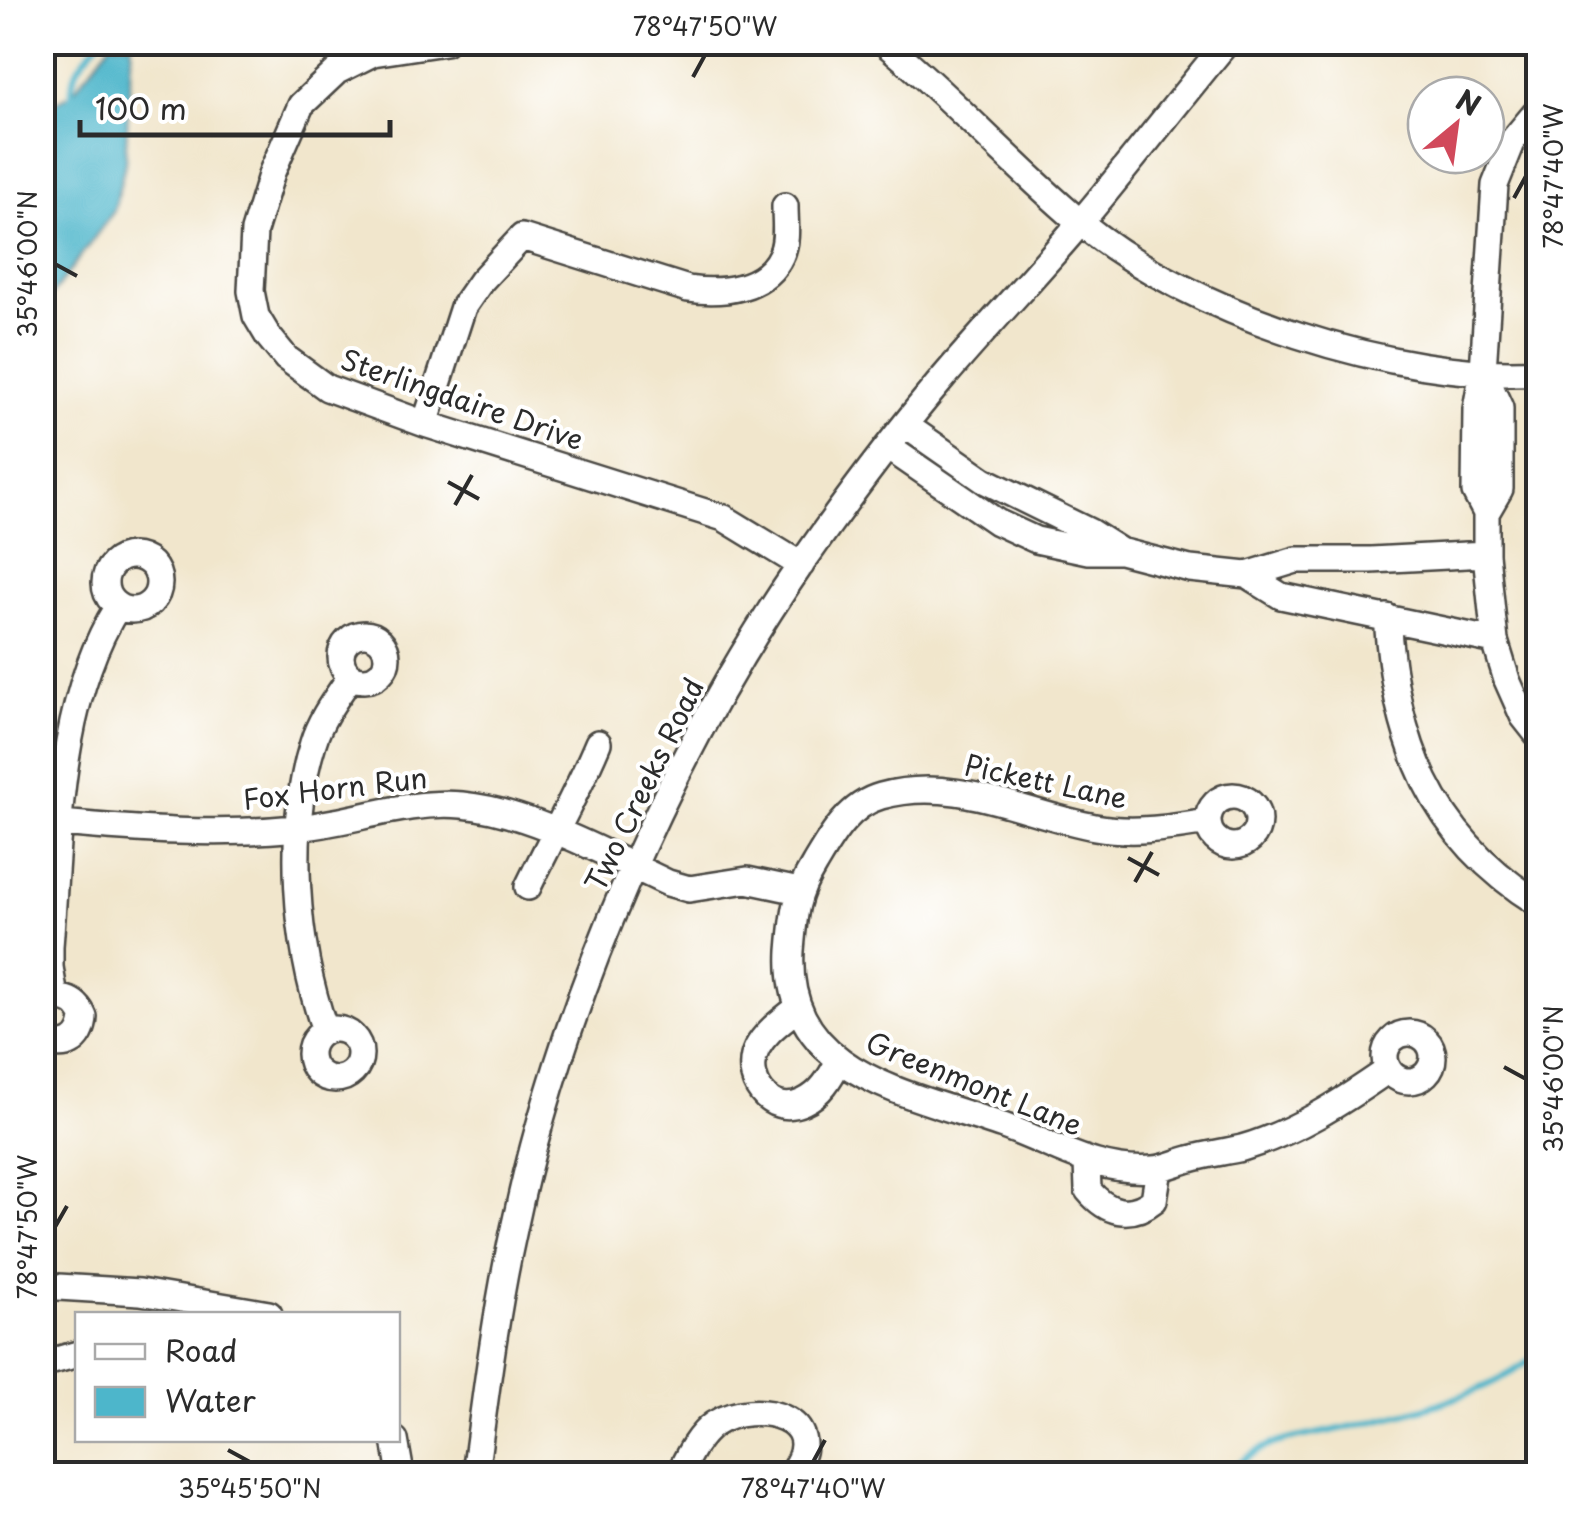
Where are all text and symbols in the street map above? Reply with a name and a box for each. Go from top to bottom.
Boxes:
text: 78°47'50"W [633,7,778,45]
scale bar [80,75,390,137]
north arrow [1406,75,1506,175]
text: N [1449,78,1489,126]
text: 100 m [95,85,187,130]
text: 78°47'40"W [1534,103,1572,249]
text: 35°46'00"N [8,190,46,338]
street label: Sterlingdaire Drive [335,337,590,460]
street label: Two Creeks Road [573,670,714,898]
street label: Pickett Lane [961,742,1132,819]
street label: Fox Horn Run [240,755,429,820]
text: 35°46'00"N [1534,1005,1572,1153]
street label: Greenmont Lane [860,1020,1089,1146]
text: 78°47'50"W [8,1154,46,1299]
legend [75,1312,400,1442]
text: Road [165,1327,238,1372]
text: Water [165,1377,256,1422]
text: 35°45'50"N [178,1469,322,1507]
text: 78°47'40"W [740,1469,886,1507]

